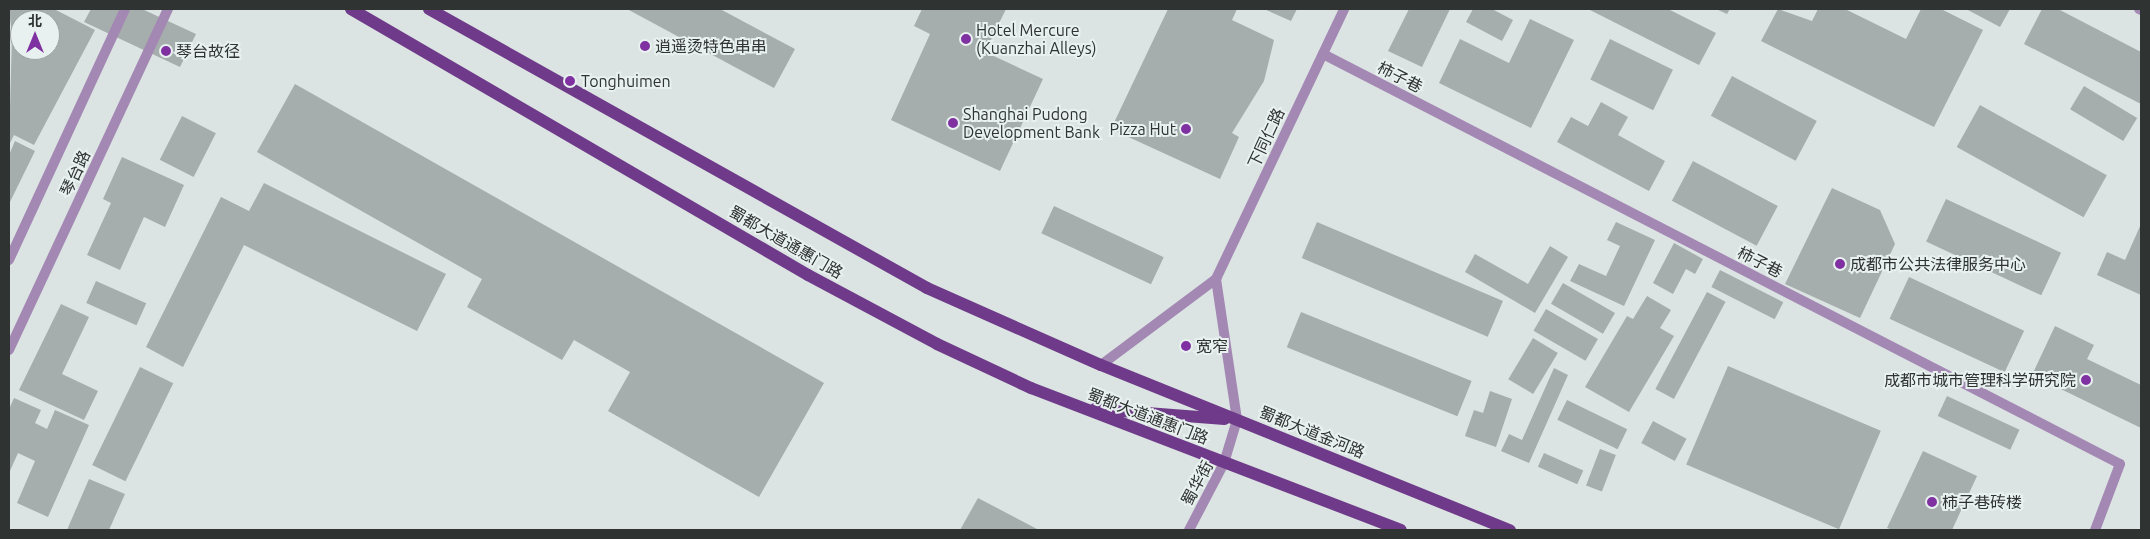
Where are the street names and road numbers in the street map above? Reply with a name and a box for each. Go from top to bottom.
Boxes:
street label: 柿子巷 [1374,58,1426,96]
street label: 下同仁路 [1244,105,1288,171]
street label: 琴台路 [56,147,94,199]
street label: 蜀都大道通惠门路 [726,202,846,282]
street label: 柿子巷 [1734,243,1786,281]
street label: 蜀都大道通惠门路 [1085,384,1211,448]
street label: 蜀都大道金河路 [1256,402,1368,462]
street label: 蜀华街 [1177,457,1217,509]

